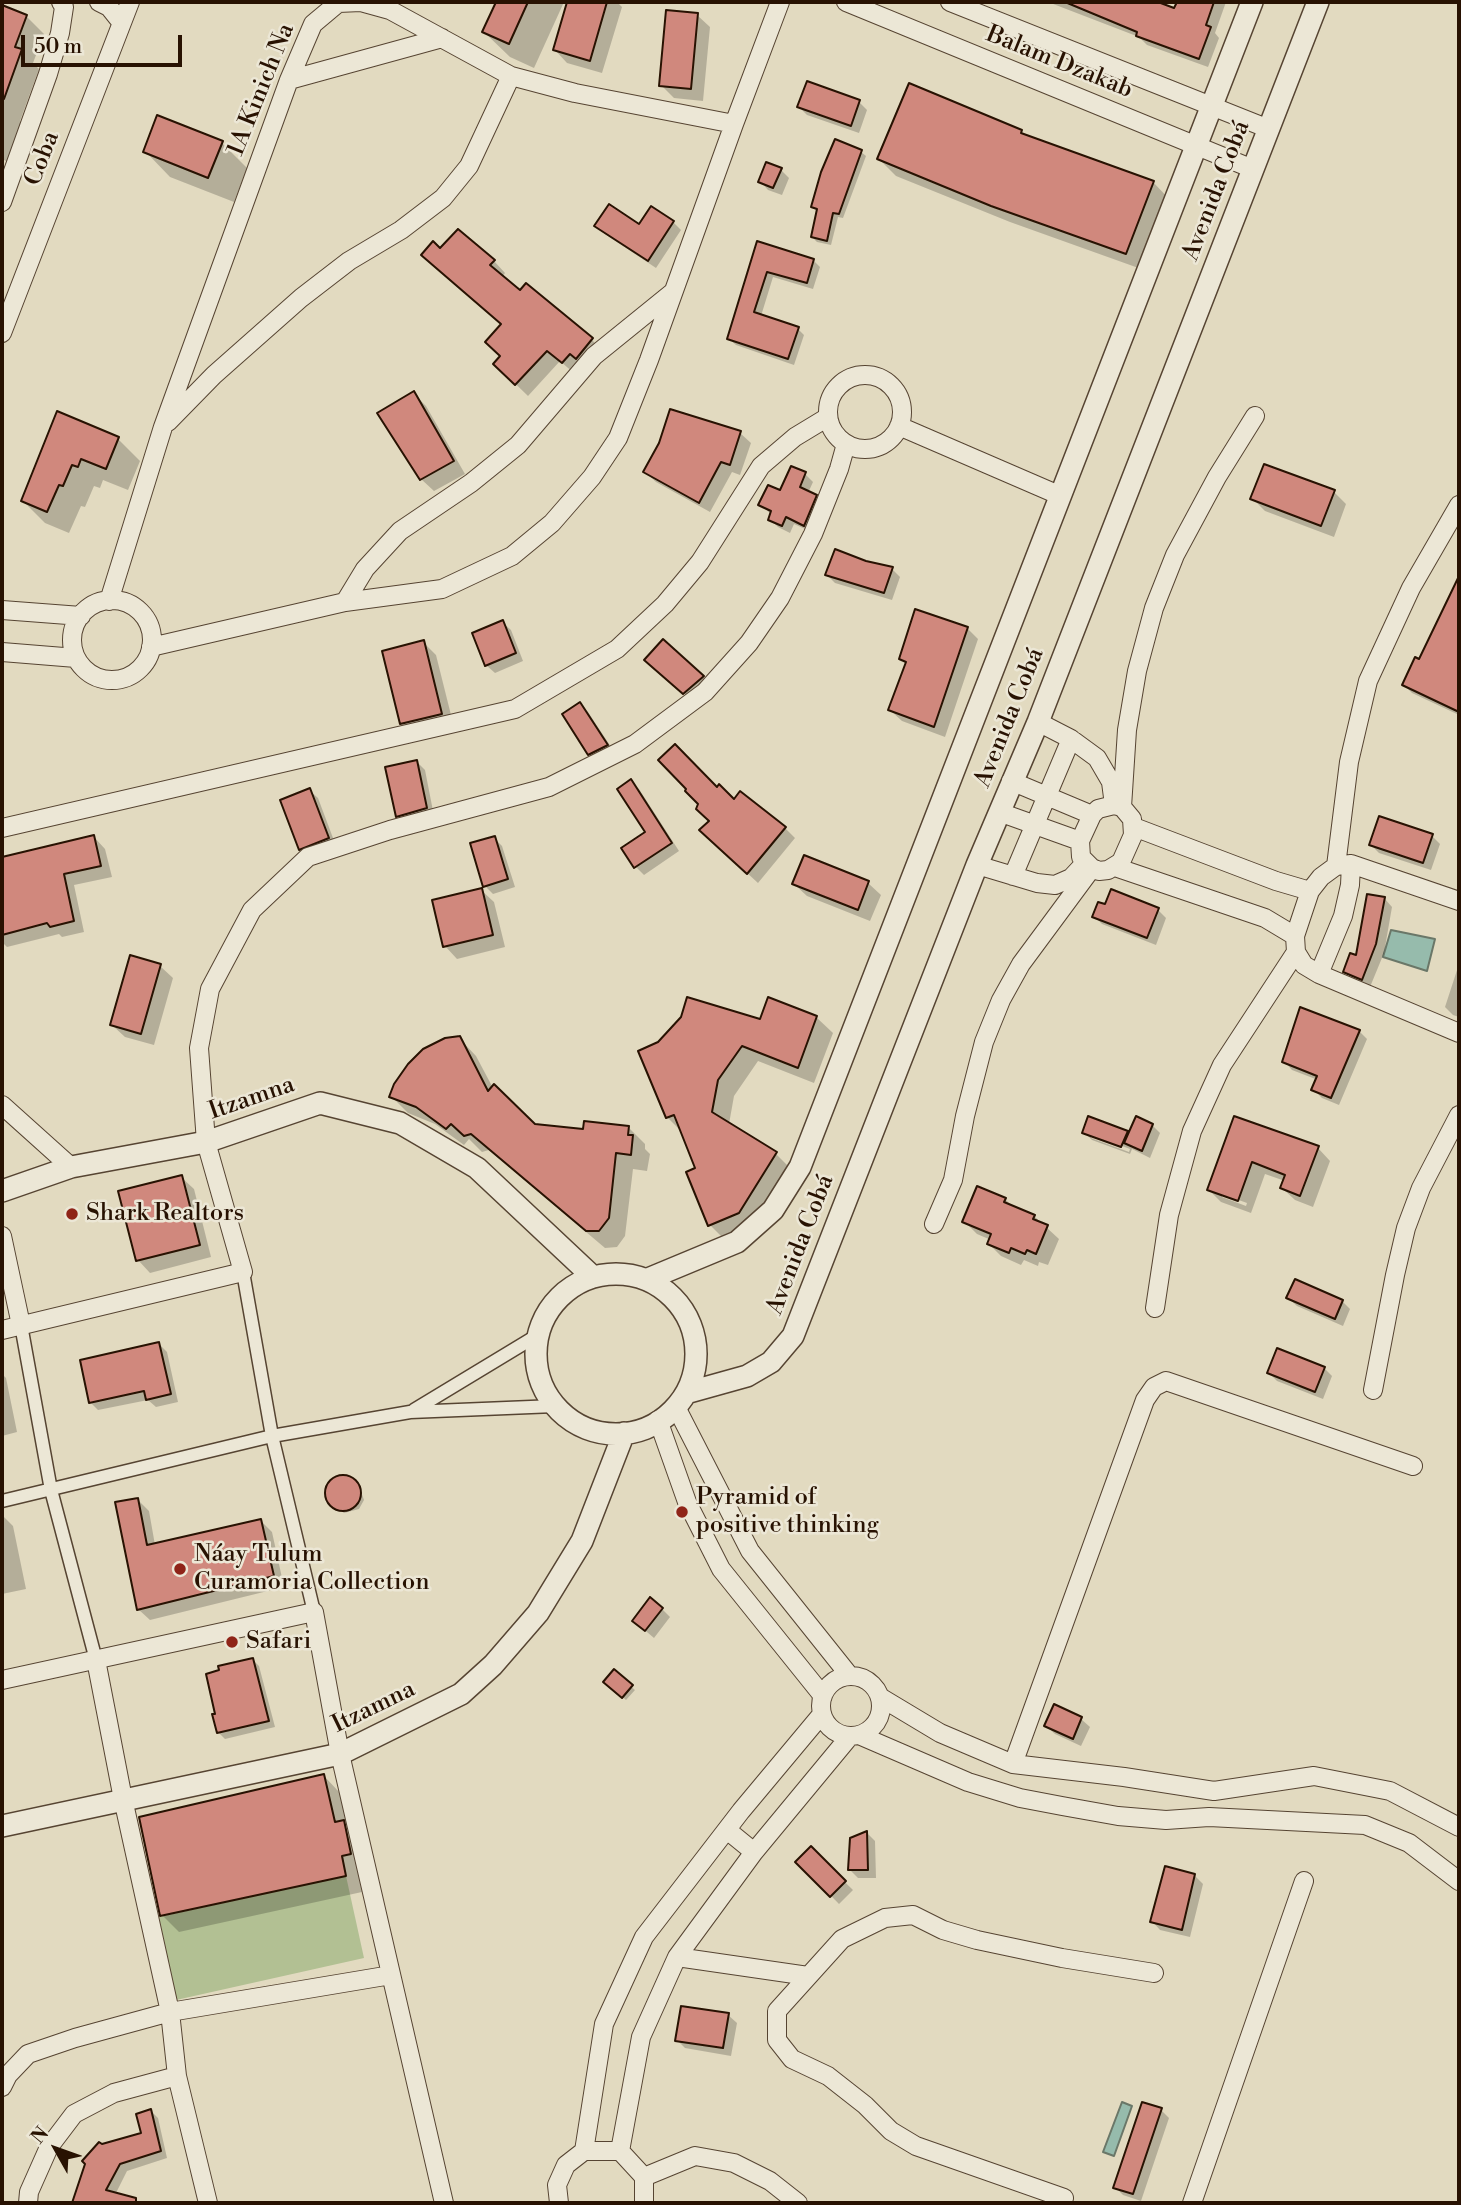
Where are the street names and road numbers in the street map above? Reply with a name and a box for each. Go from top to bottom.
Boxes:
street label: 1A Kinich Na [222,20,302,160]
street label: Balam Dzakab [981,20,1137,106]
street label: Avenida Cobá [1177,117,1257,265]
street label: Coba [20,128,66,190]
street label: Avenida Cobá [969,644,1051,792]
street label: Itzamna [205,1071,299,1127]
street label: Avenida Cobá [761,1171,841,1319]
street label: Itzamna [328,1676,420,1740]

